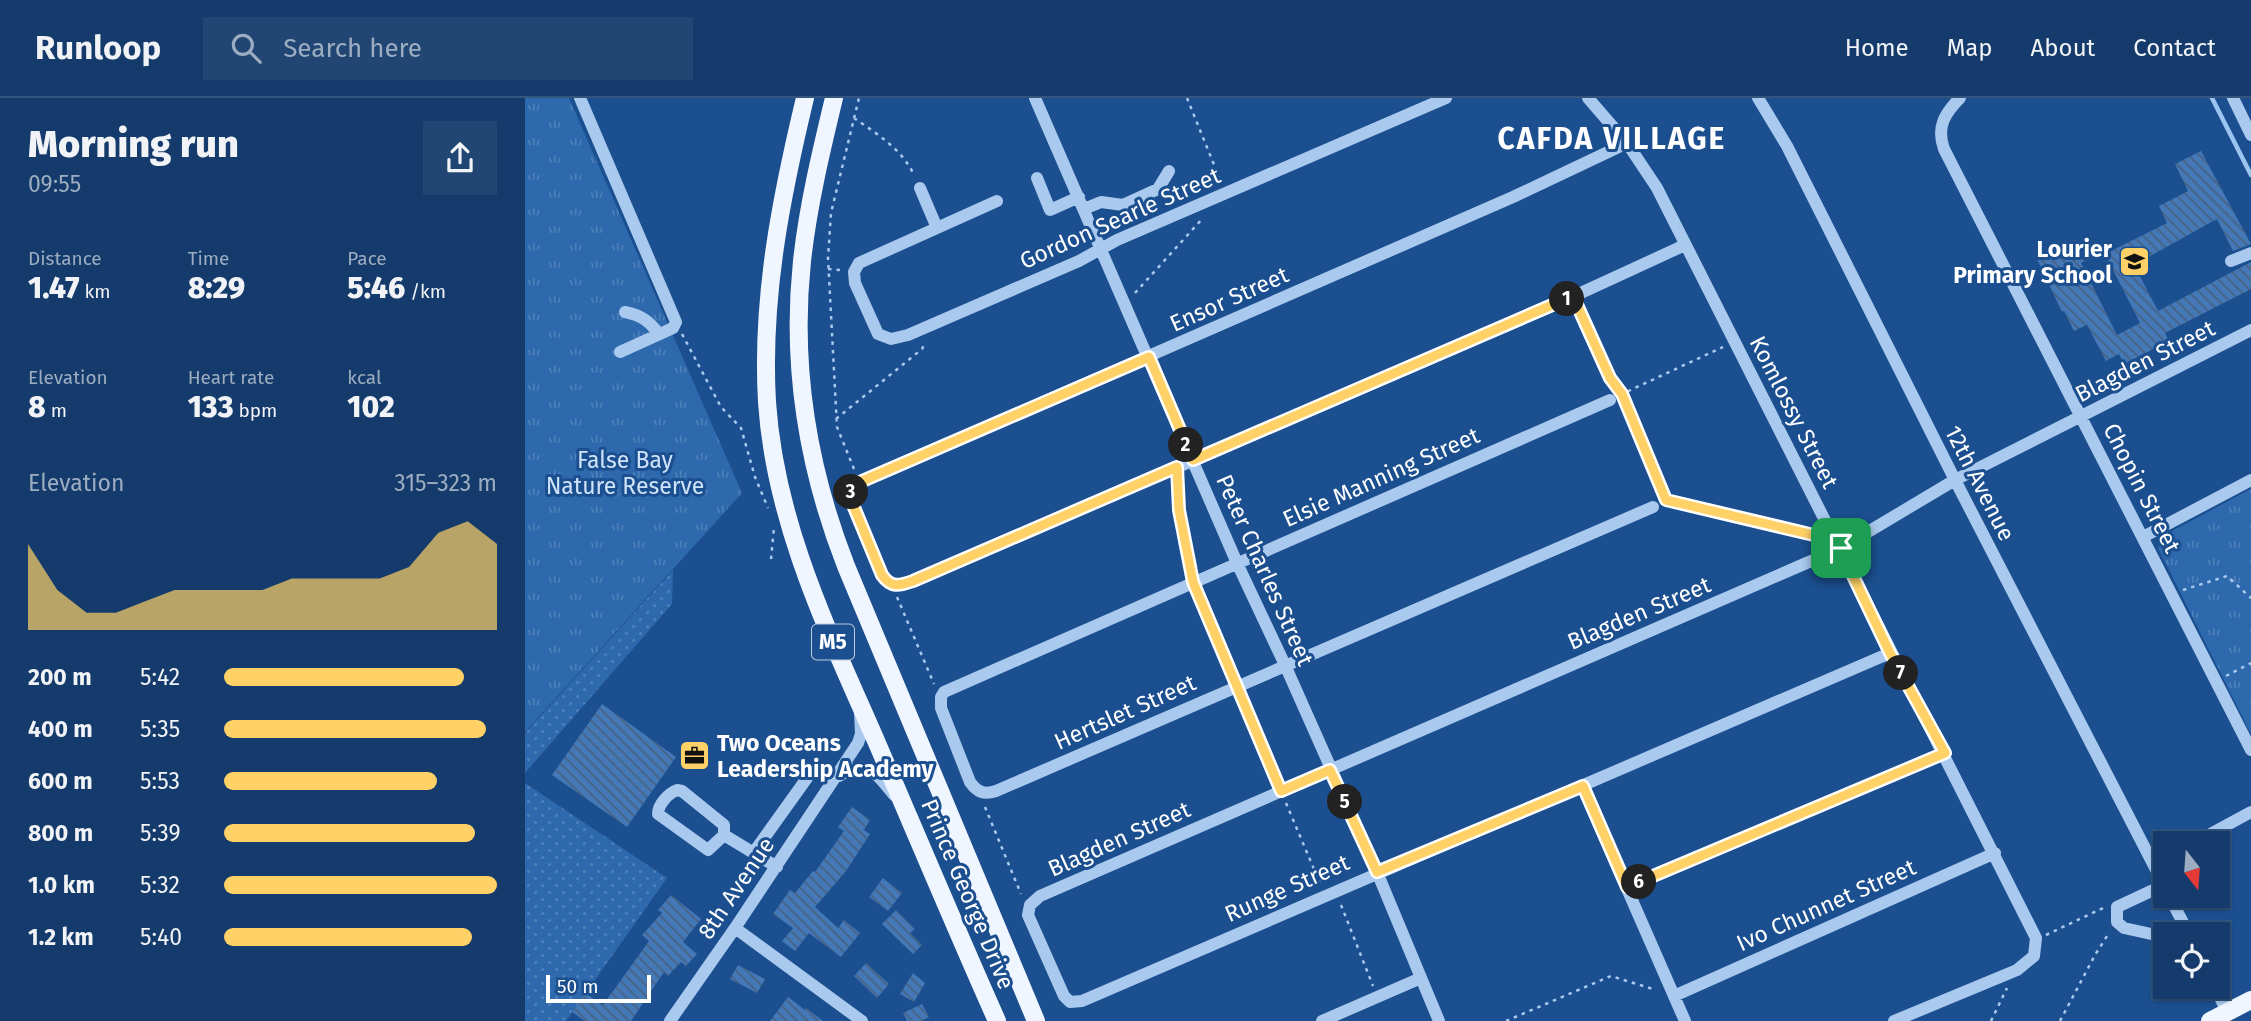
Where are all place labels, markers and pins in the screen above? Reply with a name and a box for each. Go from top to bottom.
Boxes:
place label: Lourier Primary School [1953,235,2113,289]
school or university icon: Lourier Primary School [2118,245,2152,279]
pin: 1 [1549,282,1585,316]
pin: 2 [1169,428,1203,462]
pin: 3 [833,474,869,510]
pin [1811,518,1871,578]
pin: 7 [1883,656,1919,690]
place label: Two Oceans Leadership Academy [717,729,935,783]
office icon: Two Oceans Leadership Academy [677,739,711,773]
pin: 5 [1327,784,1363,820]
pin: 6 [1621,864,1657,900]

